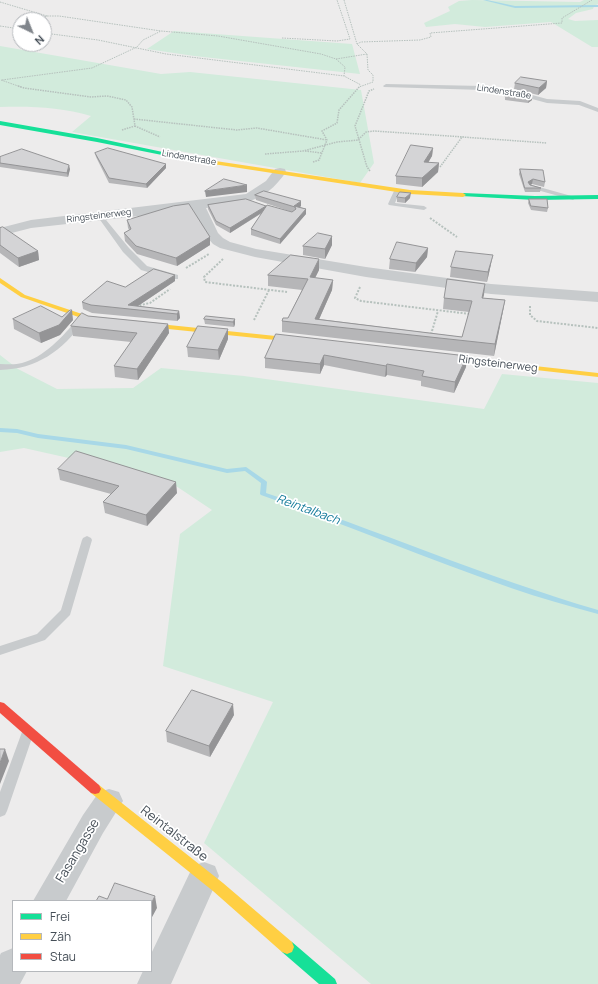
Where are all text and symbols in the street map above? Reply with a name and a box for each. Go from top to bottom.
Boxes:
north arrow [12,12,52,52]
text: N [32,32,48,49]
street label: Lindenstraße [476,82,532,102]
street label: Lindenstraße [161,148,217,168]
street label: Ringsteinerweg [66,207,132,225]
street label: Ringsteinerweg [458,353,538,375]
water label: Reintalbach [274,492,342,528]
street label: Reintalstraße [137,803,211,865]
street label: Fasangasse [53,816,103,886]
legend [12,900,152,972]
text: Frei [50,908,70,925]
text: Zäh [50,928,71,945]
text: Stau [50,948,76,965]

